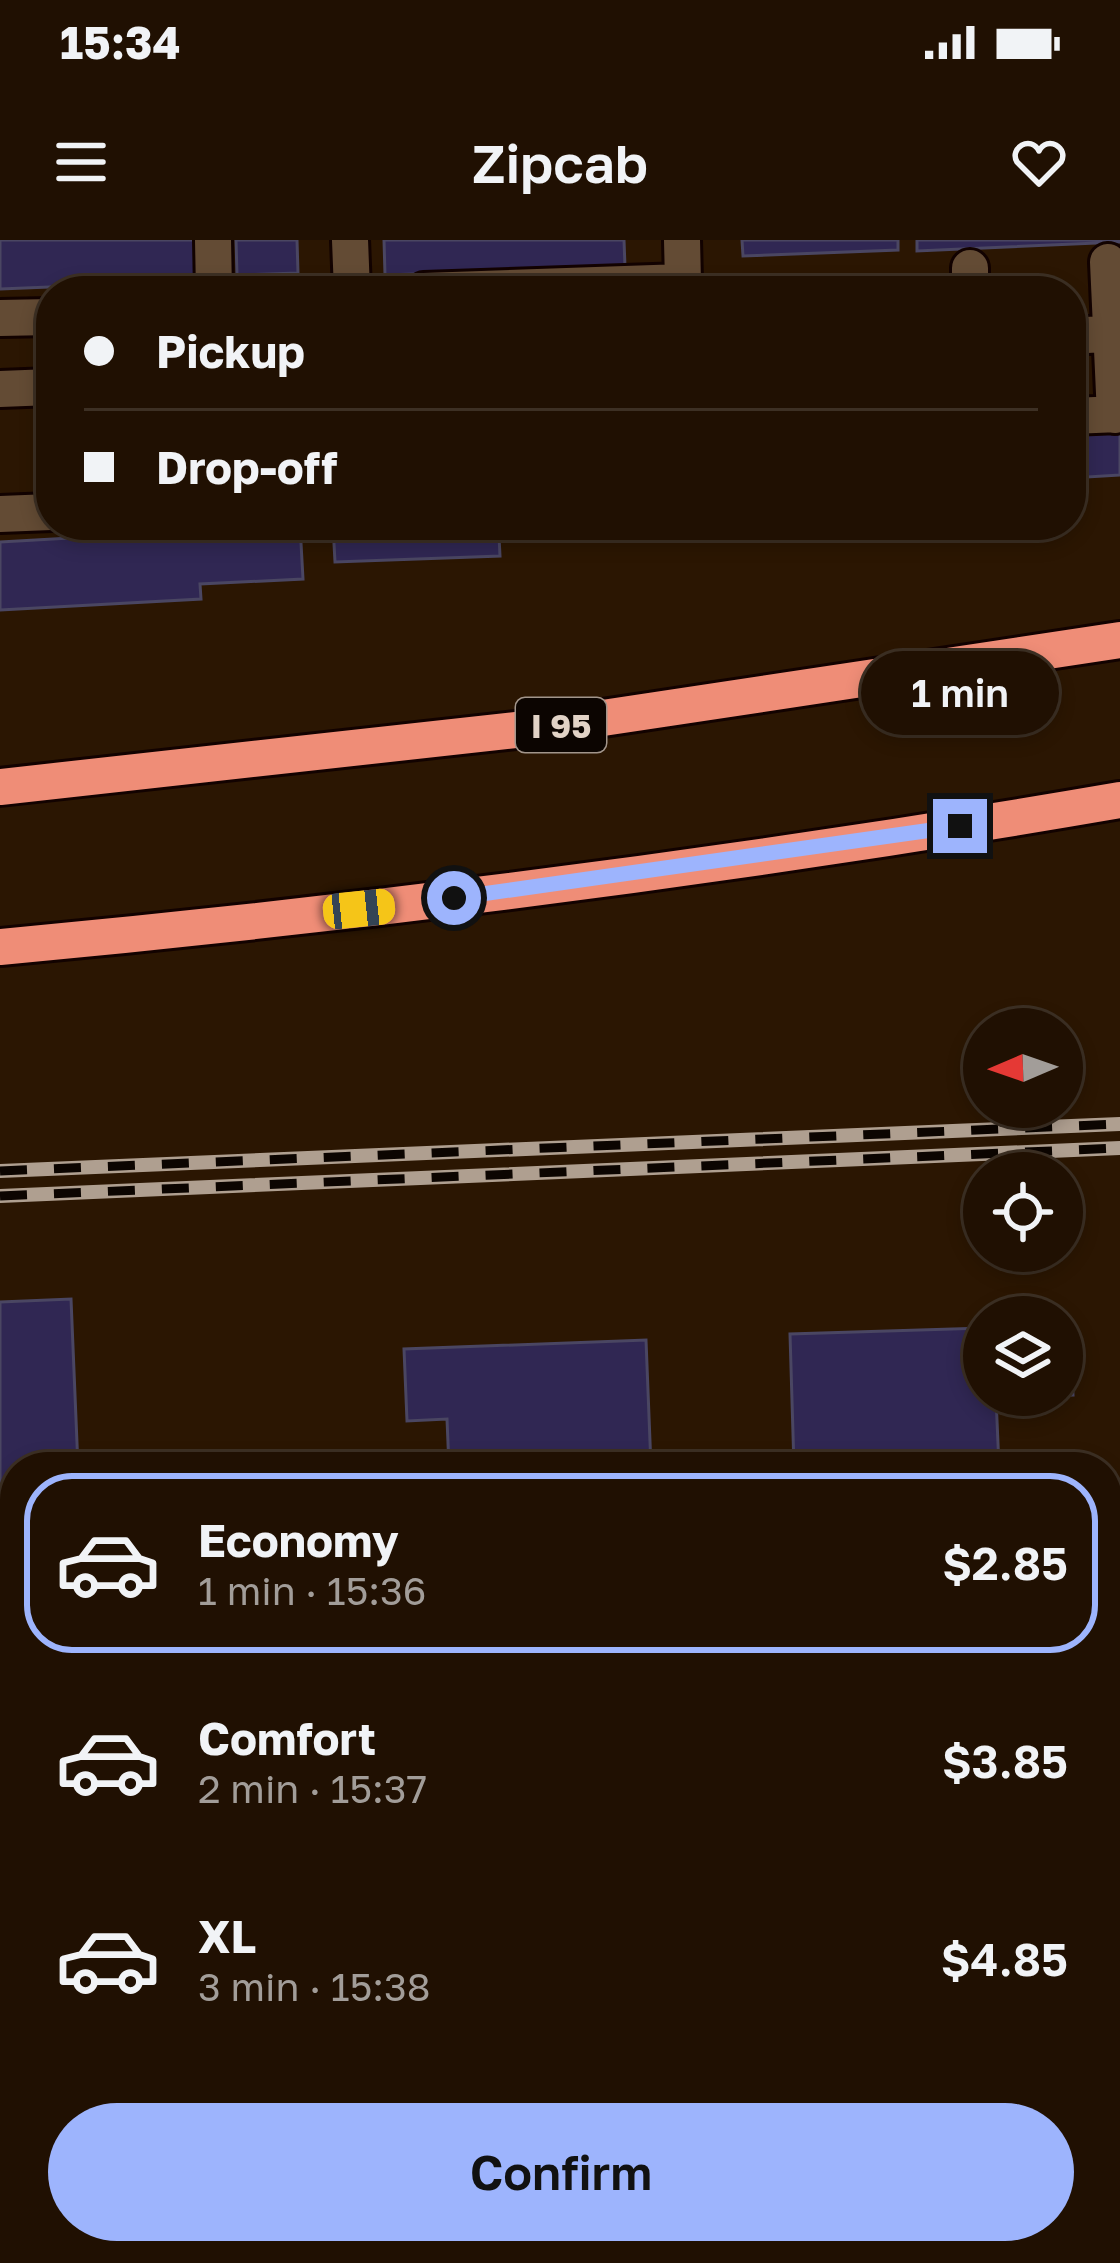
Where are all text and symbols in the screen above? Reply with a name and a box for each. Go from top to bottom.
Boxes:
text: 15:34 [60,15,181,69]
icon: menu [48,129,114,195]
icon: heart [1006,129,1072,195]
text: Zipcab [472,130,648,195]
text: Pickup [156,324,305,378]
text: Drop-off [156,440,337,494]
callout: 1 min [861,652,1059,736]
text: 1 min [911,669,1009,716]
road number: I 95 [516,698,606,752]
route end [933,799,987,853]
route start [427,871,481,925]
car [321,887,397,931]
north arrow [963,1008,1083,1128]
map controls [963,1008,1083,1416]
button: locate [963,1152,1083,1272]
button: layers [963,1296,1083,1416]
icon: car [54,1509,162,1617]
text: Economy [198,1513,399,1567]
text: $2.85 [942,1536,1068,1590]
text: 1 min · 15:36 [198,1567,426,1614]
icon: car [54,1707,162,1815]
text: Comfort [198,1711,376,1765]
text: $3.85 [942,1734,1068,1788]
text: 2 min · 15:37 [198,1765,427,1812]
icon: car [54,1905,162,2013]
text: XL [198,1909,256,1963]
text: $4.85 [941,1932,1068,1986]
text: 3 min · 15:38 [198,1963,431,2010]
button: Confirm [48,2103,1074,2241]

